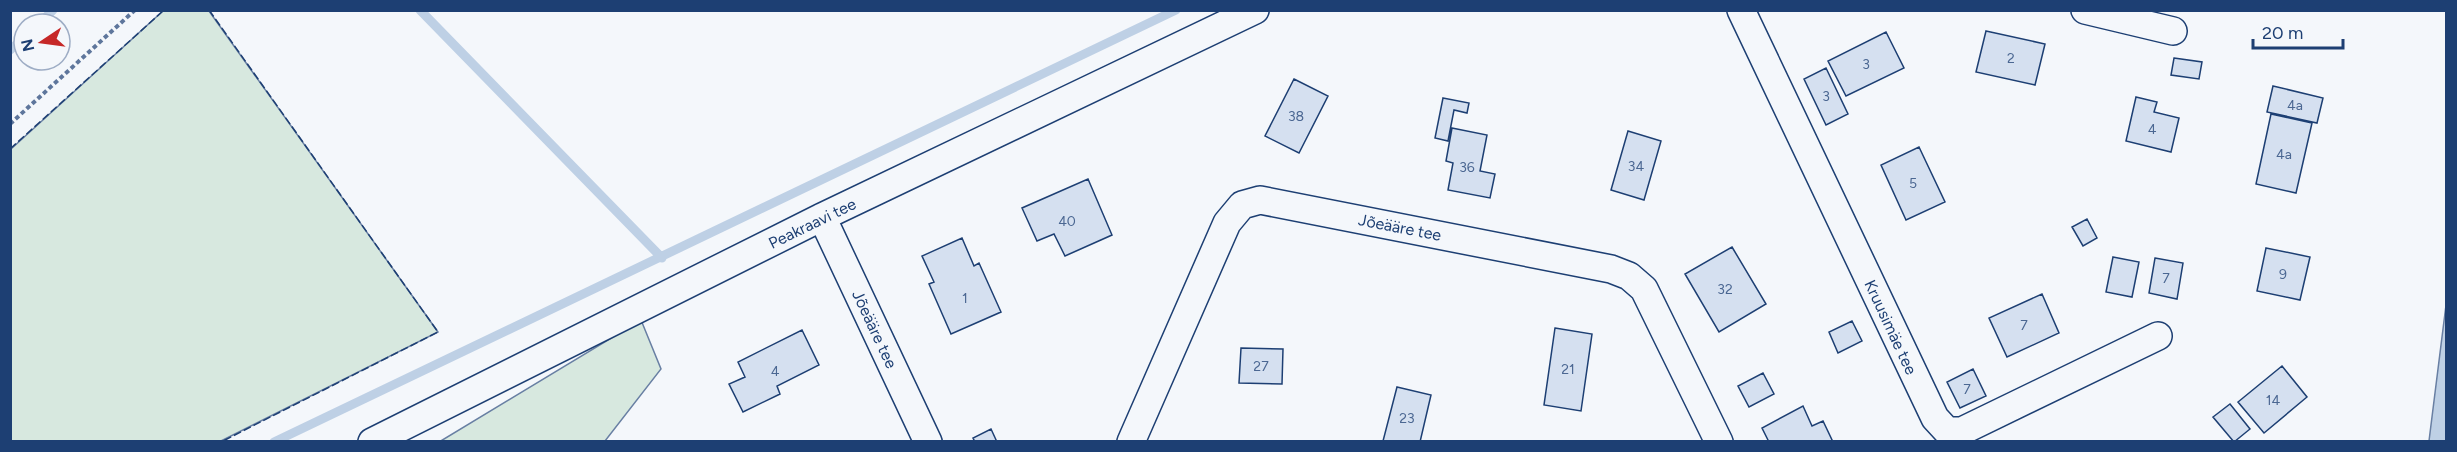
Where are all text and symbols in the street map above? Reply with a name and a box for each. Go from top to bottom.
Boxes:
north arrow [12,12,72,72]
scale bar [2253,12,2343,50]
text: 20 m [2262,22,2303,44]
text: N [17,37,39,53]
house number: 2 [2007,50,2015,67]
house number: 3 [1862,56,1870,73]
house number: 3 [1822,88,1830,105]
house number: 4a [2287,97,2303,114]
house number: 38 [1288,108,1304,125]
house number: 4 [2148,121,2157,138]
house number: 4a [2276,146,2292,163]
house number: 34 [1628,158,1644,175]
house number: 36 [1459,159,1475,176]
house number: 5 [1909,175,1917,192]
street label: Peakraavi tee [765,194,859,253]
street label: Jõeääre tee [1357,210,1443,245]
house number: 40 [1058,213,1076,230]
house number: 9 [2279,266,2287,283]
house number: 7 [2162,270,2170,287]
street label: Kruusimäe tee [1860,277,1921,378]
house number: 32 [1717,281,1733,298]
street label: Jõeääre tee [848,287,901,372]
house number: 1 [962,290,968,307]
house number: 7 [2020,317,2028,334]
house number: 27 [1253,358,1269,375]
house number: 21 [1561,361,1575,378]
house number: 4 [771,363,780,380]
house number: 7 [1963,381,1971,398]
house number: 14 [2266,392,2281,409]
house number: 23 [1399,410,1415,427]

